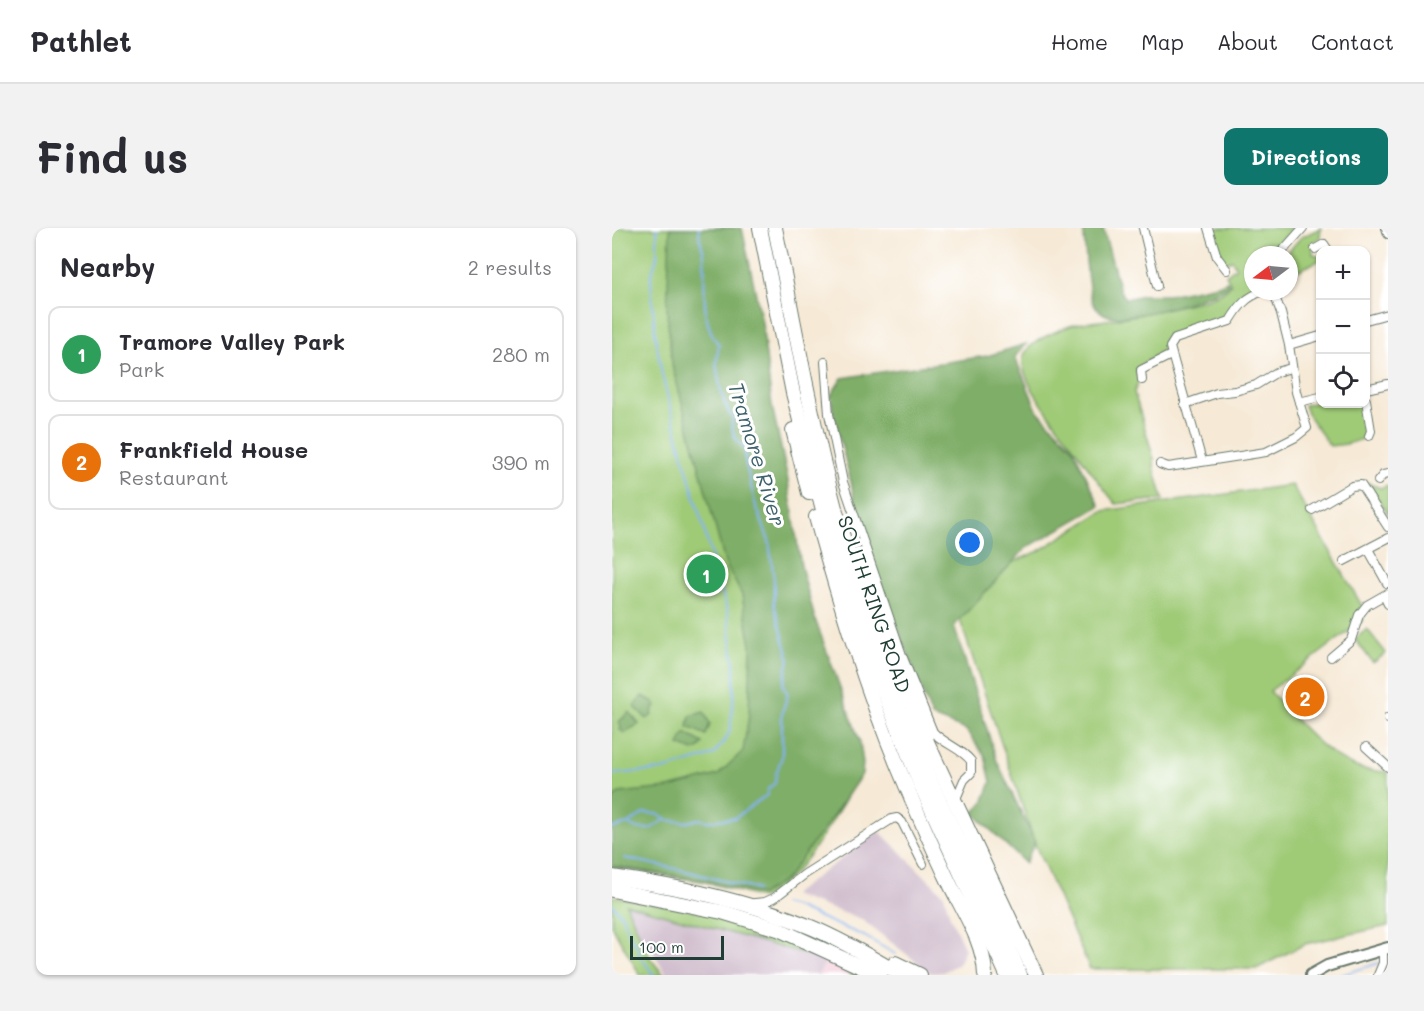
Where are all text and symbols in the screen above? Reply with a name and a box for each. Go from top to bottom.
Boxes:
text: Pathlet [30,23,132,59]
text: Home [1051,28,1108,55]
text: Map [1141,28,1184,55]
text: About [1217,28,1278,55]
text: Contact [1311,28,1394,55]
button: Directions [1224,128,1388,185]
text: Find us [36,129,188,184]
north arrow [1244,246,1298,300]
map controls [1316,246,1370,408]
button: + [1316,246,1370,300]
text: Nearby [60,250,155,284]
text: 2 results [468,254,552,280]
button: − [1316,300,1370,354]
text: Tramore Valley Park [119,327,345,356]
text: 1 [77,341,86,367]
text: 280 m [492,341,550,367]
button: locate [1316,354,1370,408]
text: Park [119,356,164,382]
water label: Tramore River [723,379,793,529]
text: Frankfield House [119,435,308,464]
text: 2 [76,449,87,475]
text: 390 m [492,449,550,475]
text: Restaurant [119,464,229,490]
street label: SOUTH RING ROAD [832,512,918,696]
your location [955,528,984,557]
pin: 1 [686,552,725,596]
pin: 2 [1286,674,1324,720]
scale bar [630,933,724,960]
text: 100 m [639,936,684,957]

